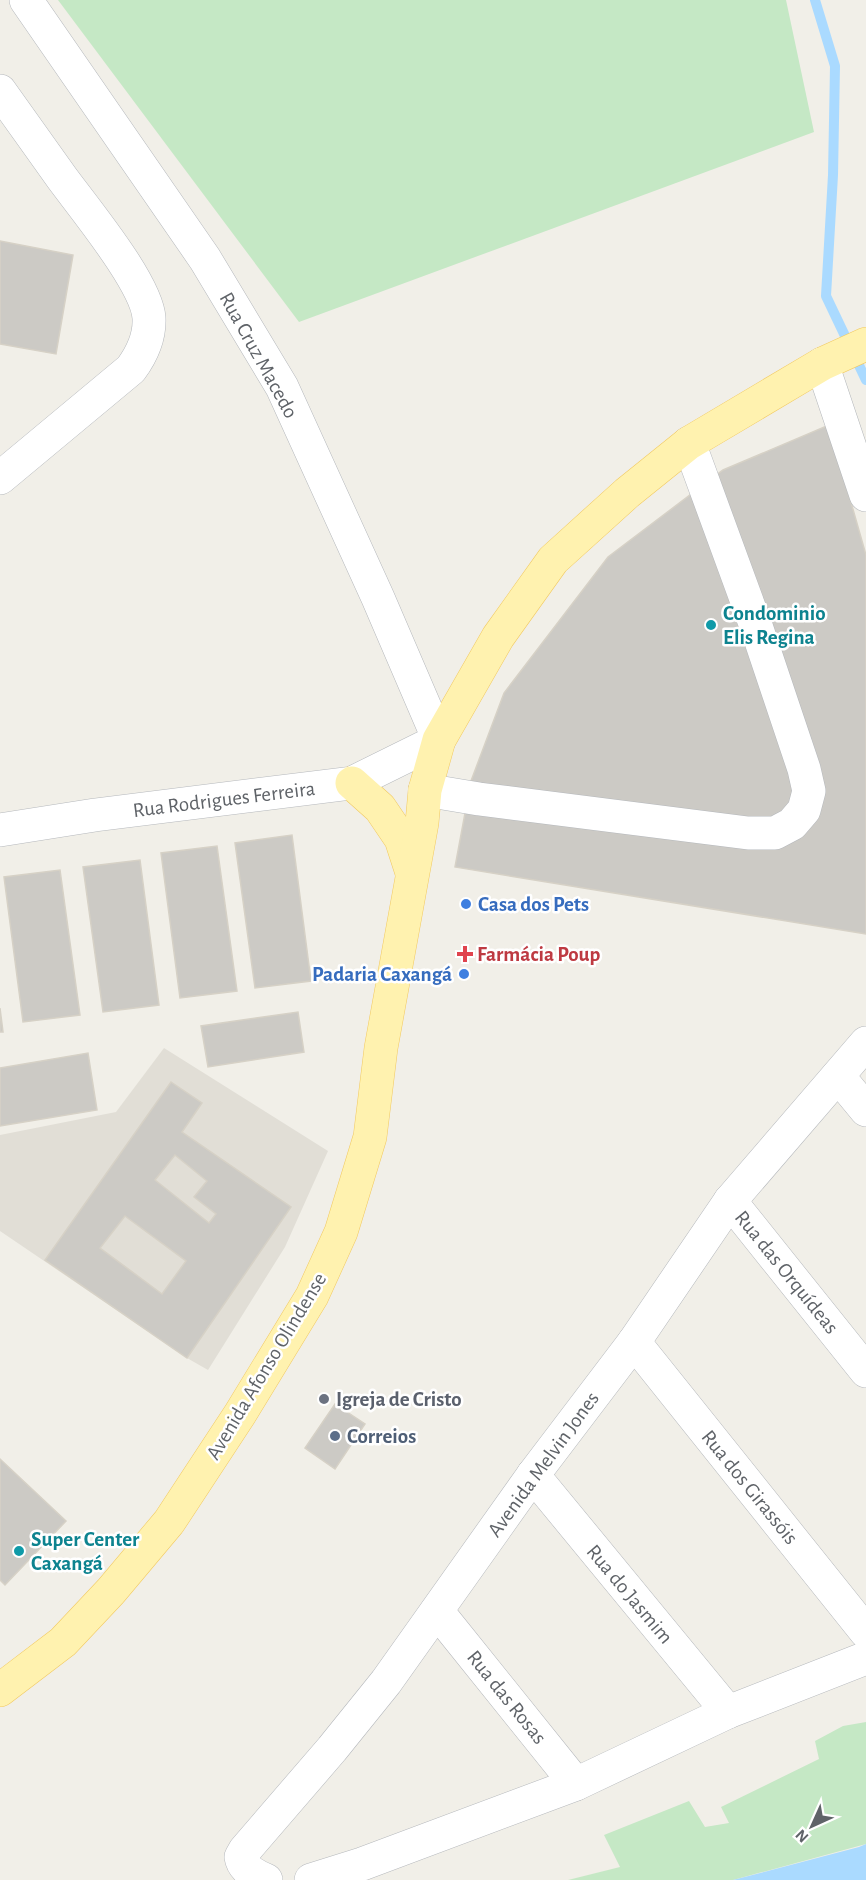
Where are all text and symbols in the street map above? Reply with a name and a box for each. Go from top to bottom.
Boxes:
street label: Rua Cruz Macedo [215,289,302,422]
place label: Condominio Elis Regina [723,603,826,648]
marker: Condominio Elis Regina [704,618,718,632]
street label: Rua Rodrigues Ferreira [132,778,317,821]
place label: Casa dos Pets [478,894,589,915]
marker: Casa dos Pets [459,897,473,911]
place label: Farmácia Poup [477,944,601,965]
marker: Farmácia Poup [458,947,472,961]
place label: Padaria Caxangá [312,964,452,985]
marker: Padaria Caxangá [457,967,471,981]
street label: Rua das Orquídeas [731,1207,842,1338]
street label: Avenida Afonso Olindense [202,1269,331,1463]
street label: Avenida Melvin Jones [484,1388,603,1541]
place label: Igreja de Cristo [336,1389,462,1410]
marker: Igreja de Cristo [317,1392,331,1406]
place label: Correios [347,1426,416,1447]
street label: Rua dos Girassóis [697,1426,802,1548]
marker: Correios [328,1429,342,1443]
place label: Super Center Caxangá [31,1529,140,1574]
street label: Rua do Jasmim [582,1541,677,1648]
marker: Super Center Caxangá [12,1544,26,1558]
street label: Rua das Rosas [463,1647,550,1748]
north arrow [782,1796,842,1856]
text: N [793,1826,812,1845]

